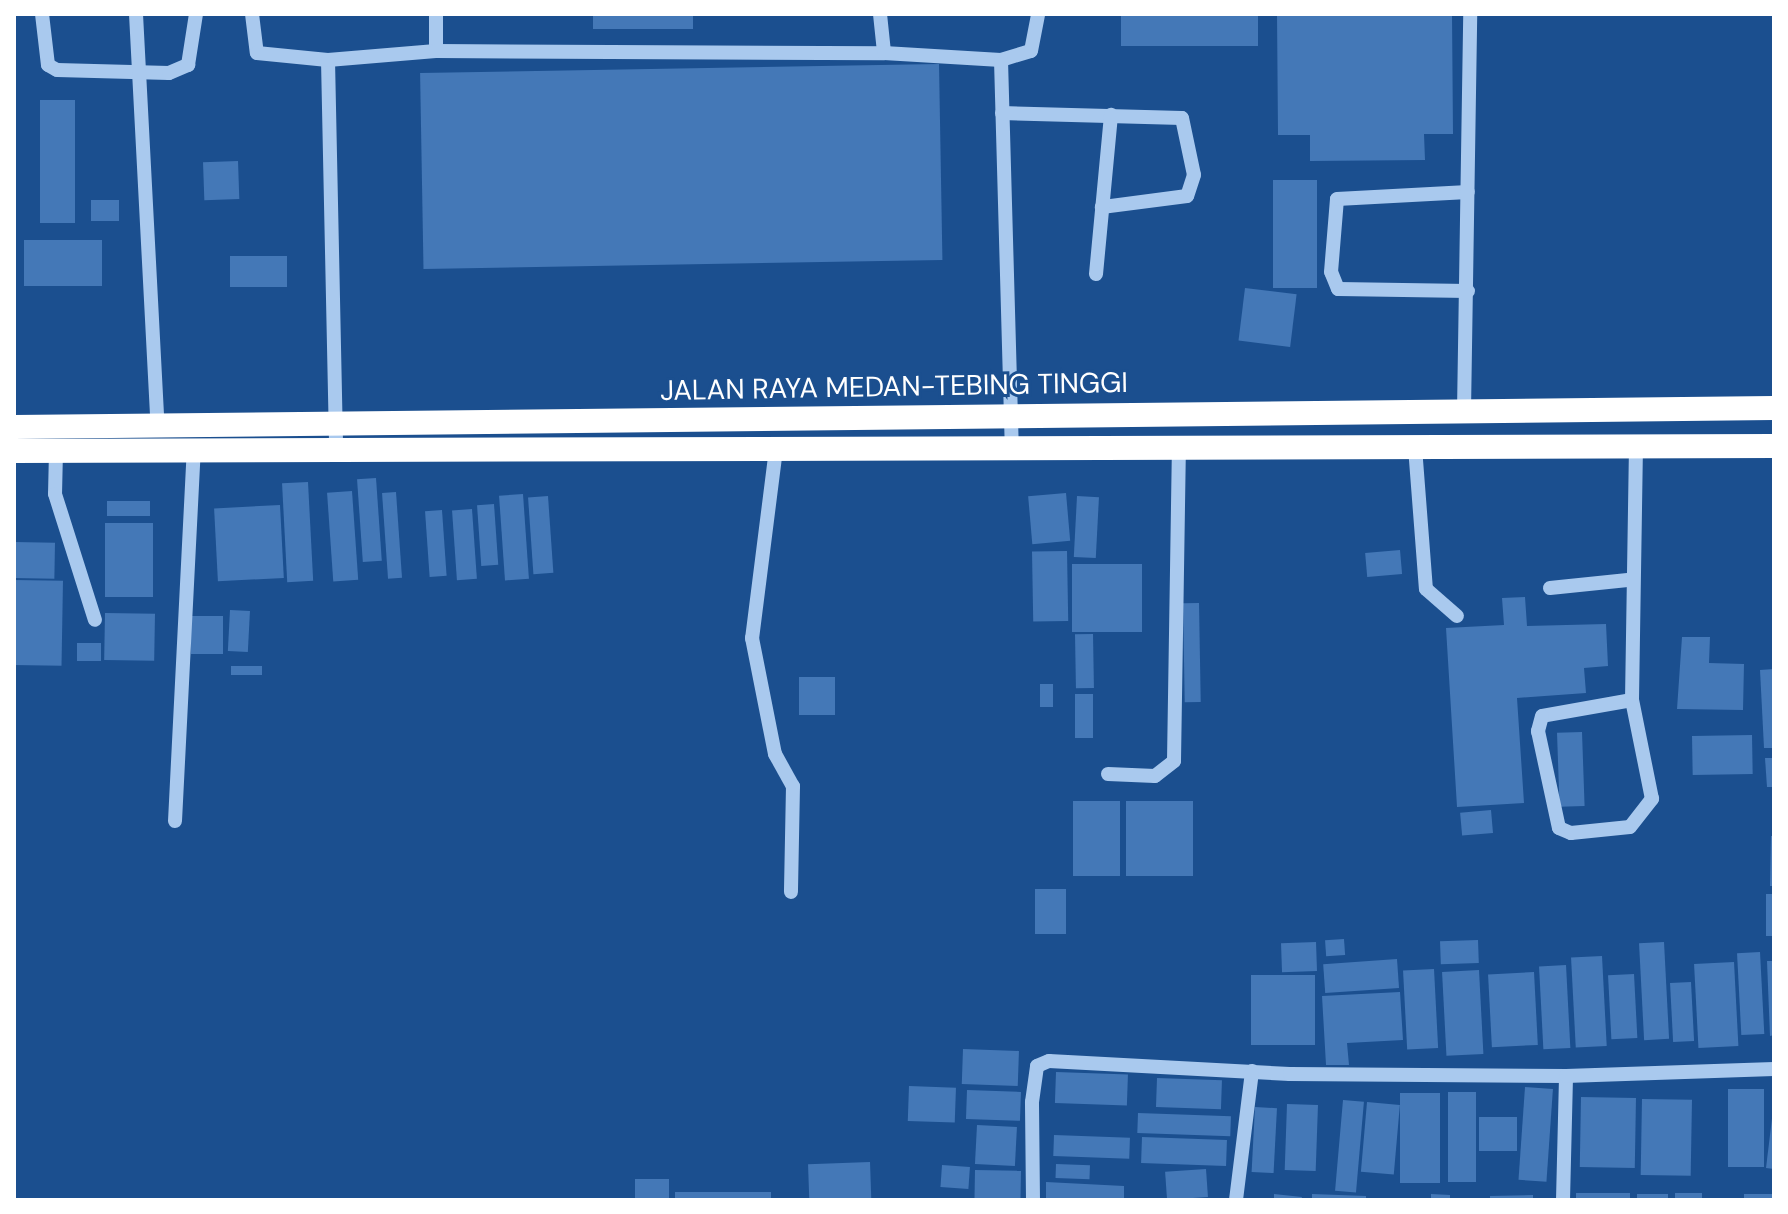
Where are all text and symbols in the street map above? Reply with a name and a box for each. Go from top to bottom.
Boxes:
street label: JALAN RAYA MEDAN-TEBING TINGGI [660,366,1128,408]

